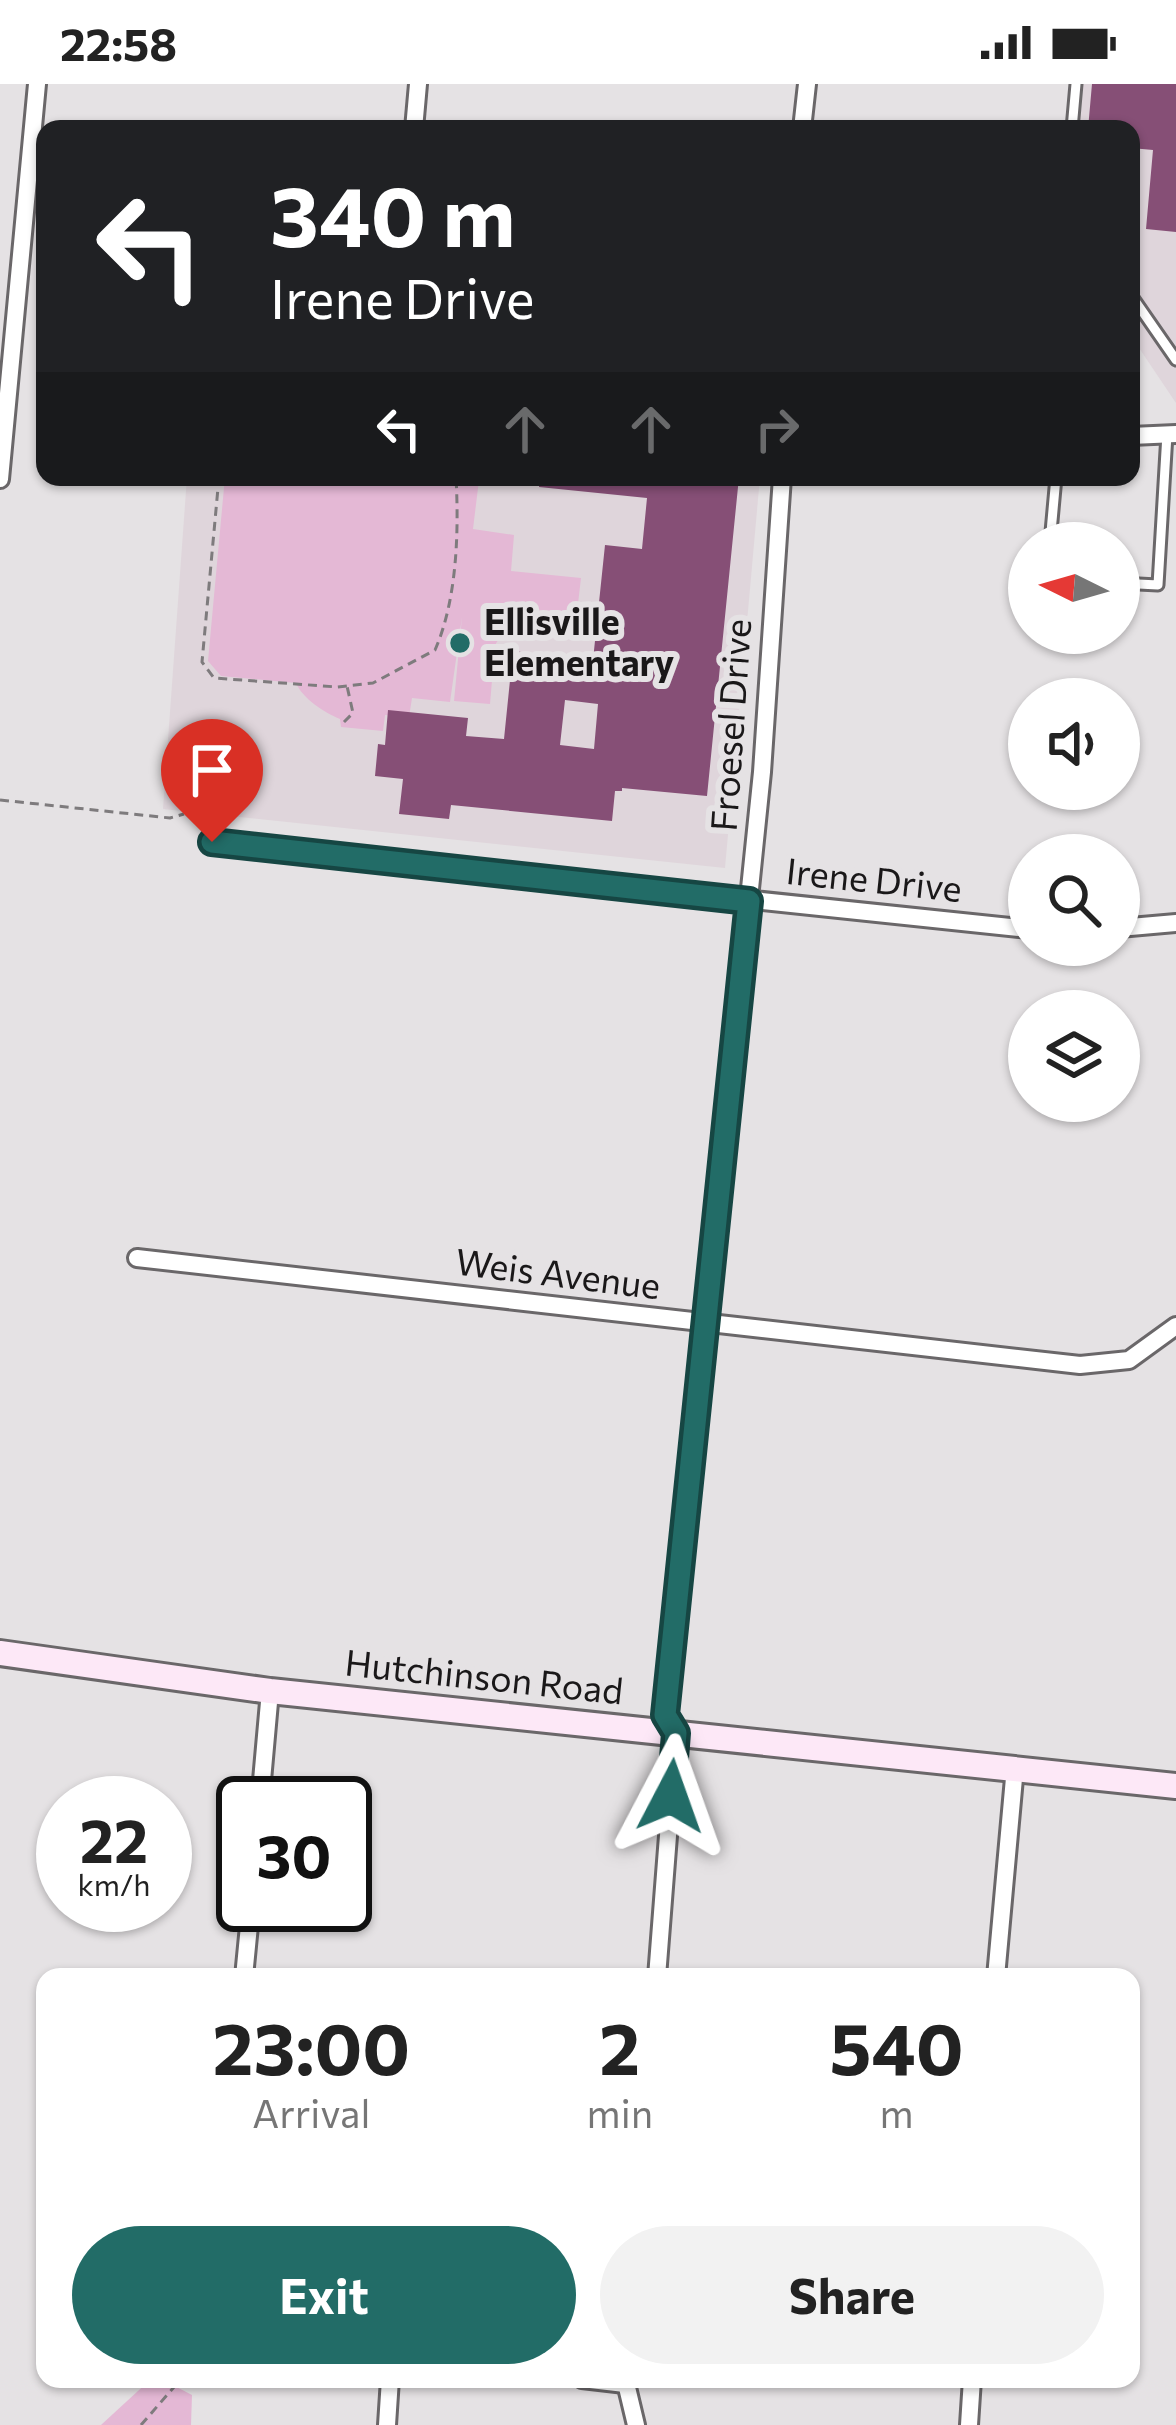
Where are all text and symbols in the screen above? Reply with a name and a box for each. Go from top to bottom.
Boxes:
text: 22:58 [60,15,177,70]
text: 340 m [270,162,516,264]
icon: left [72,168,228,324]
text: Irene Drive [270,264,534,330]
icon: left [366,396,432,462]
icon: ahead [492,396,558,462]
icon: ahead [618,396,684,462]
icon: right [744,396,810,462]
north arrow [1008,522,1140,654]
map controls [1008,522,1140,1122]
place label: Ellisville Elementary [484,598,674,683]
street label: Froesel Drive [700,617,758,833]
marker: Ellisville Elementary [447,630,473,656]
button: sound [1008,678,1140,810]
pin [161,719,263,842]
icon: arrive [179,737,245,803]
button: search [1008,834,1140,966]
street label: Irene Drive [784,847,964,909]
button: layers [1008,990,1140,1122]
street label: Weis Avenue [453,1238,663,1306]
street label: Hutchinson Road [343,1639,625,1711]
position arrow [608,1733,734,1859]
speed limit sign: 30 [216,1776,372,1932]
text: 22 [80,1802,148,1875]
text: km/h [78,1865,150,1902]
text: 23:00 [212,2002,410,2090]
text: 2 [599,2002,640,2090]
text: 540 [830,2002,964,2090]
text: Arrival [252,2088,370,2136]
text: min [587,2088,653,2136]
text: m [879,2088,914,2136]
button: Exit [72,2226,576,2364]
button: Share [600,2226,1104,2364]

